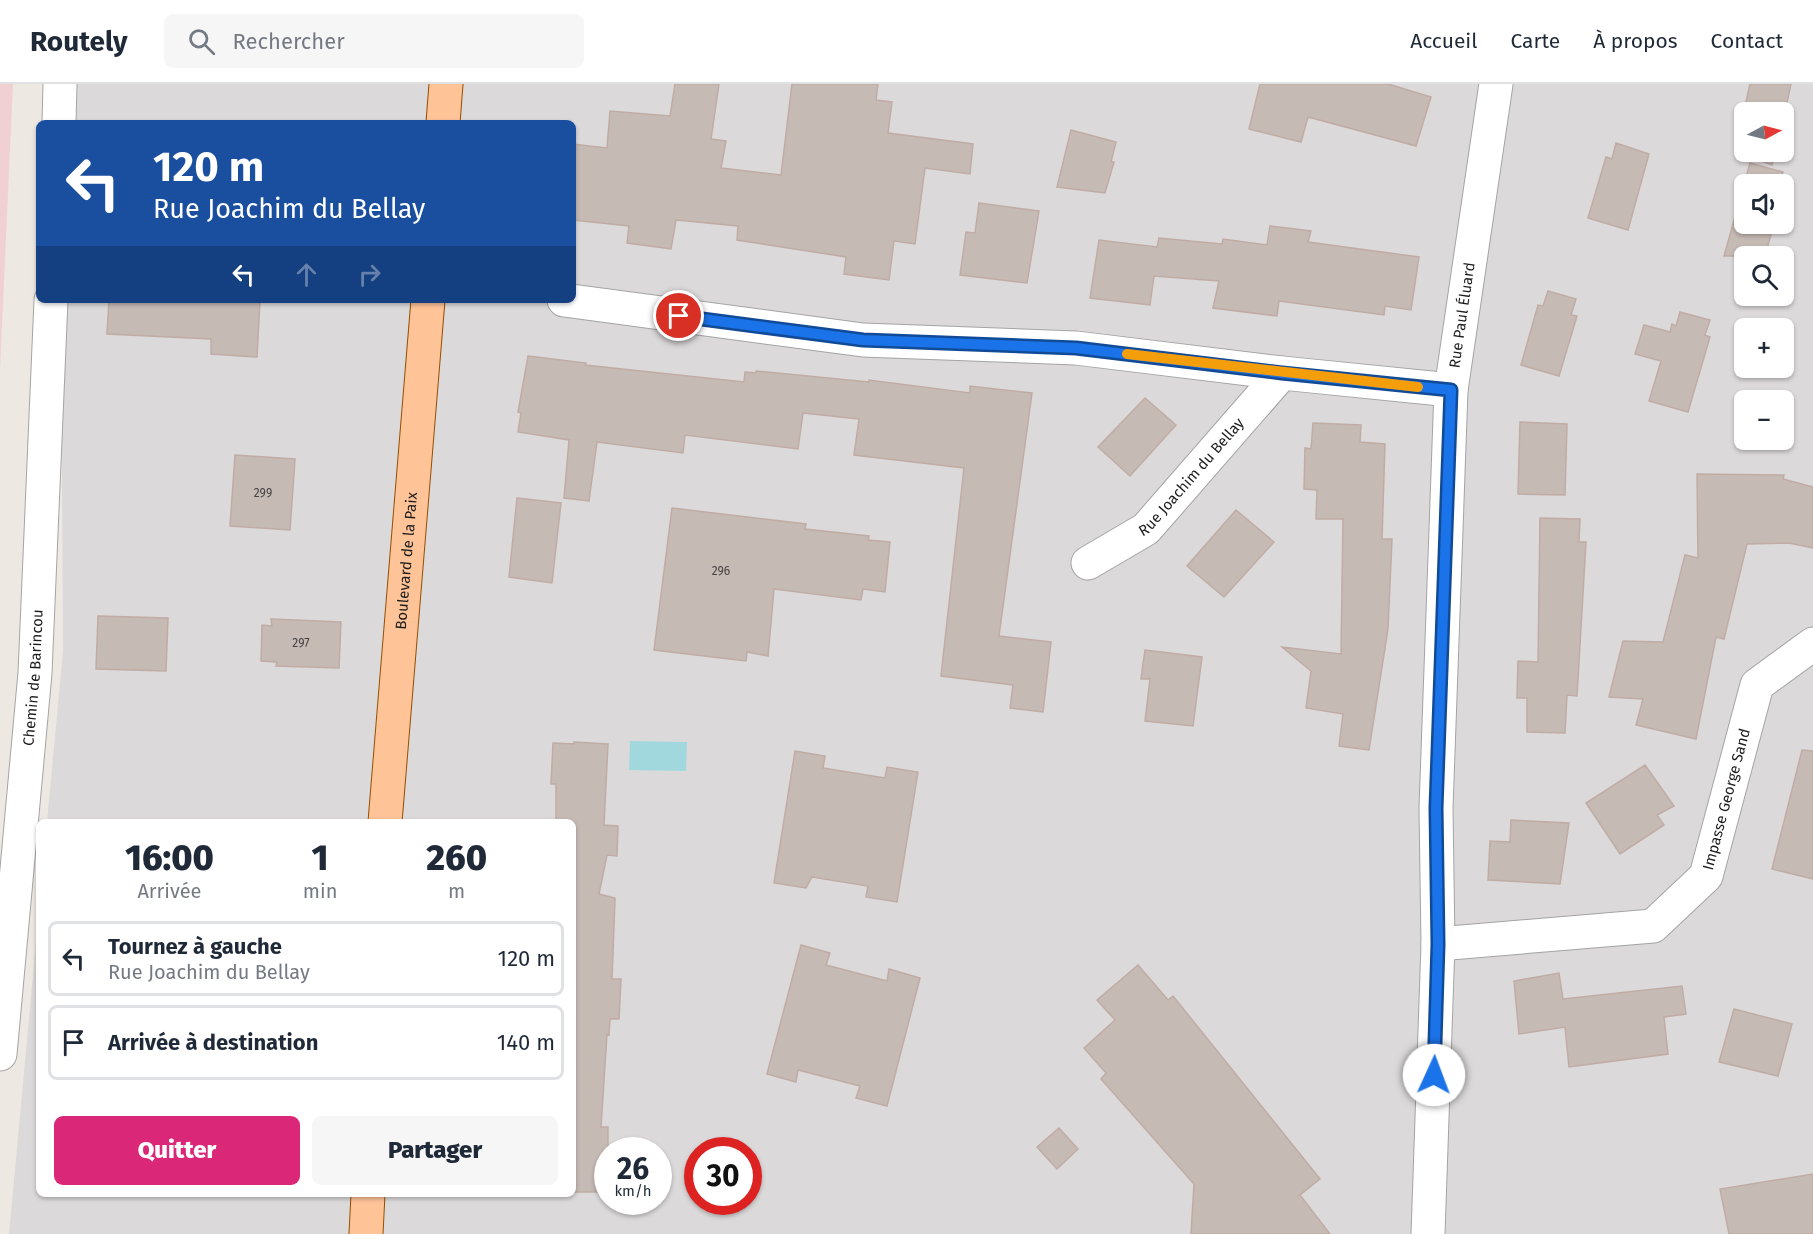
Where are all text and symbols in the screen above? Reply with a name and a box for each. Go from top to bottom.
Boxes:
search box [164,14,584,68]
text: Routely [30,25,128,58]
icon: search [185,25,218,58]
text: Rechercher [233,28,345,55]
text: Accueil [1410,28,1477,54]
text: Carte [1510,28,1560,54]
text: À propos [1593,28,1678,54]
text: Contact [1711,28,1783,54]
north arrow [1734,102,1794,162]
map controls [1734,102,1794,450]
text: 120 m [153,142,264,192]
icon: left [54,144,132,222]
button: sound [1734,174,1794,234]
text: Rue Joachim du Bellay [153,193,425,225]
button: search [1734,246,1794,306]
icon: left [227,258,260,291]
icon: ahead [290,258,323,291]
icon: right [353,258,386,291]
street label: Rue Paul Éluard [1445,261,1479,369]
pin [653,290,704,341]
icon: arrive [662,299,695,332]
button: + [1734,318,1794,378]
button: − [1734,390,1794,450]
street label: Rue Joachim du Bellay [1135,414,1248,540]
house number: 299 [254,486,272,500]
street label: Boulevard de la Paix [392,491,421,630]
house number: 296 [712,564,730,578]
street label: Chemin de Barincou [19,609,47,747]
house number: 297 [292,636,310,650]
street label: Impasse George Sand [1699,726,1754,872]
text: 16:00 [125,836,214,880]
text: 1 [312,836,329,880]
text: 260 [426,836,487,880]
text: Arrivée [137,879,201,903]
text: min [303,879,337,903]
text: m [448,879,465,903]
text: Tournez à gauche [108,933,282,960]
icon: left [57,942,90,975]
text: 120 m [498,945,555,972]
text: Rue Joachim du Bellay [108,960,310,984]
icon: arrive [57,1026,90,1059]
text: Arrivée à destination [108,1029,318,1056]
text: 140 m [497,1029,555,1056]
position arrow [1402,1043,1466,1107]
button: Quitter [54,1116,300,1185]
button: Partager [312,1116,558,1185]
speed limit sign: 30 [684,1137,762,1215]
text: 26 [617,1151,649,1187]
text: km/h [614,1182,652,1200]

